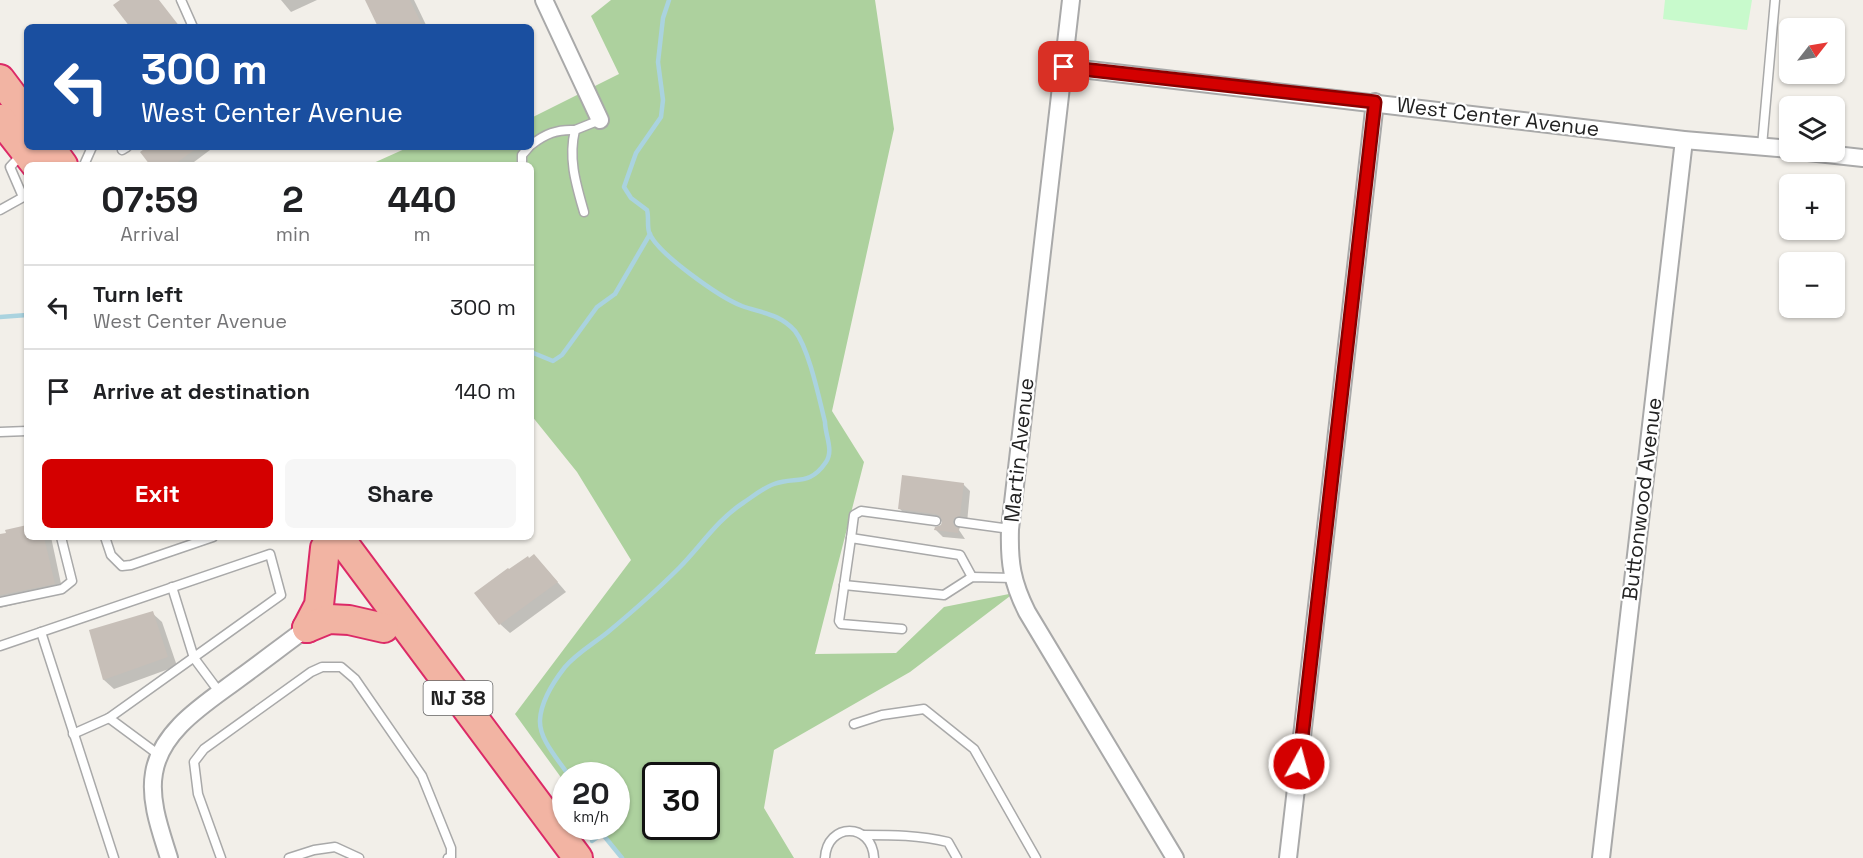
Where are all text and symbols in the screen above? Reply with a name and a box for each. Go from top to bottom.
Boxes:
north arrow [1779,18,1845,84]
map controls [1779,18,1845,318]
pin [1038,41,1089,92]
text: 300 m [141,43,268,96]
icon: left [42,48,120,126]
icon: arrive [1047,50,1080,83]
street label: West Center Avenue [1395,91,1601,142]
text: West Center Avenue [141,95,403,130]
button: layers [1779,96,1845,162]
button: + [1779,174,1845,240]
text: 07:59 [101,177,198,223]
text: 2 [282,177,304,223]
text: 440 [388,177,457,223]
text: Arrival [120,221,180,247]
text: min [276,221,310,247]
text: m [413,221,431,247]
button: − [1779,252,1845,318]
text: Turn left [93,280,183,308]
icon: left [42,291,75,324]
text: 300 m [450,293,516,321]
text: West Center Avenue [93,308,287,334]
icon: arrive [42,375,75,408]
street label: Martin Avenue [997,376,1040,524]
text: Arrive at destination [93,377,310,405]
text: 140 m [454,377,516,405]
street label: Buttonwood Avenue [1616,396,1667,602]
button: Exit [42,459,273,528]
button: Share [285,459,516,528]
road number: NJ 38 [424,681,492,715]
position arrow [1267,732,1331,796]
speed limit sign: 30 [642,762,720,840]
text: 20 [572,774,610,813]
text: km/h [573,807,609,826]

